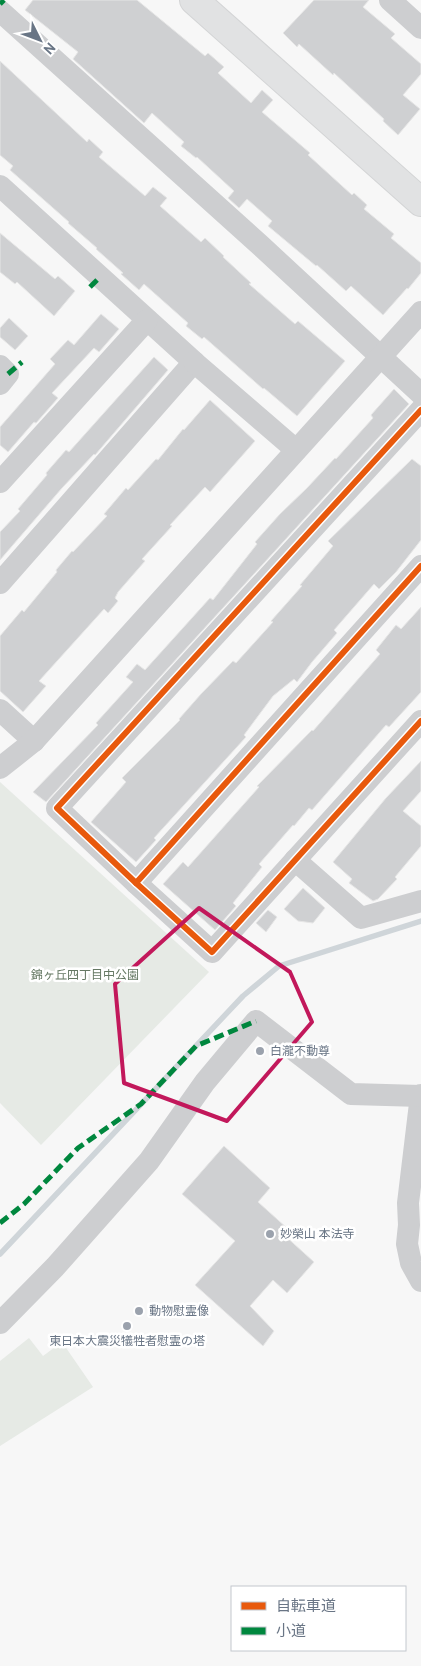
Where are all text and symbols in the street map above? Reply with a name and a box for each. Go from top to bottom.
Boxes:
north arrow [15,15,65,65]
text: N [39,38,58,57]
park label: 錦ヶ丘四丁目中公園 [31,968,139,984]
place label: 白瀧不動尊 [270,1044,330,1060]
marker: 白瀧不動尊 [254,1045,266,1057]
place label: 妙榮山 本法寺 [280,1227,355,1243]
marker: 妙榮山 本法寺 [264,1228,276,1240]
place label: 動物慰霊像 [149,1304,209,1320]
marker: 動物慰霊像 [133,1305,145,1317]
marker: 東日本大震災犠牲者慰霊の塔 [121,1320,133,1332]
place label: 東日本大震災犠牲者慰霊の塔 [49,1334,205,1350]
legend [231,1586,406,1651]
text: 自転車道 [276,1598,336,1617]
text: 小道 [276,1623,306,1642]

